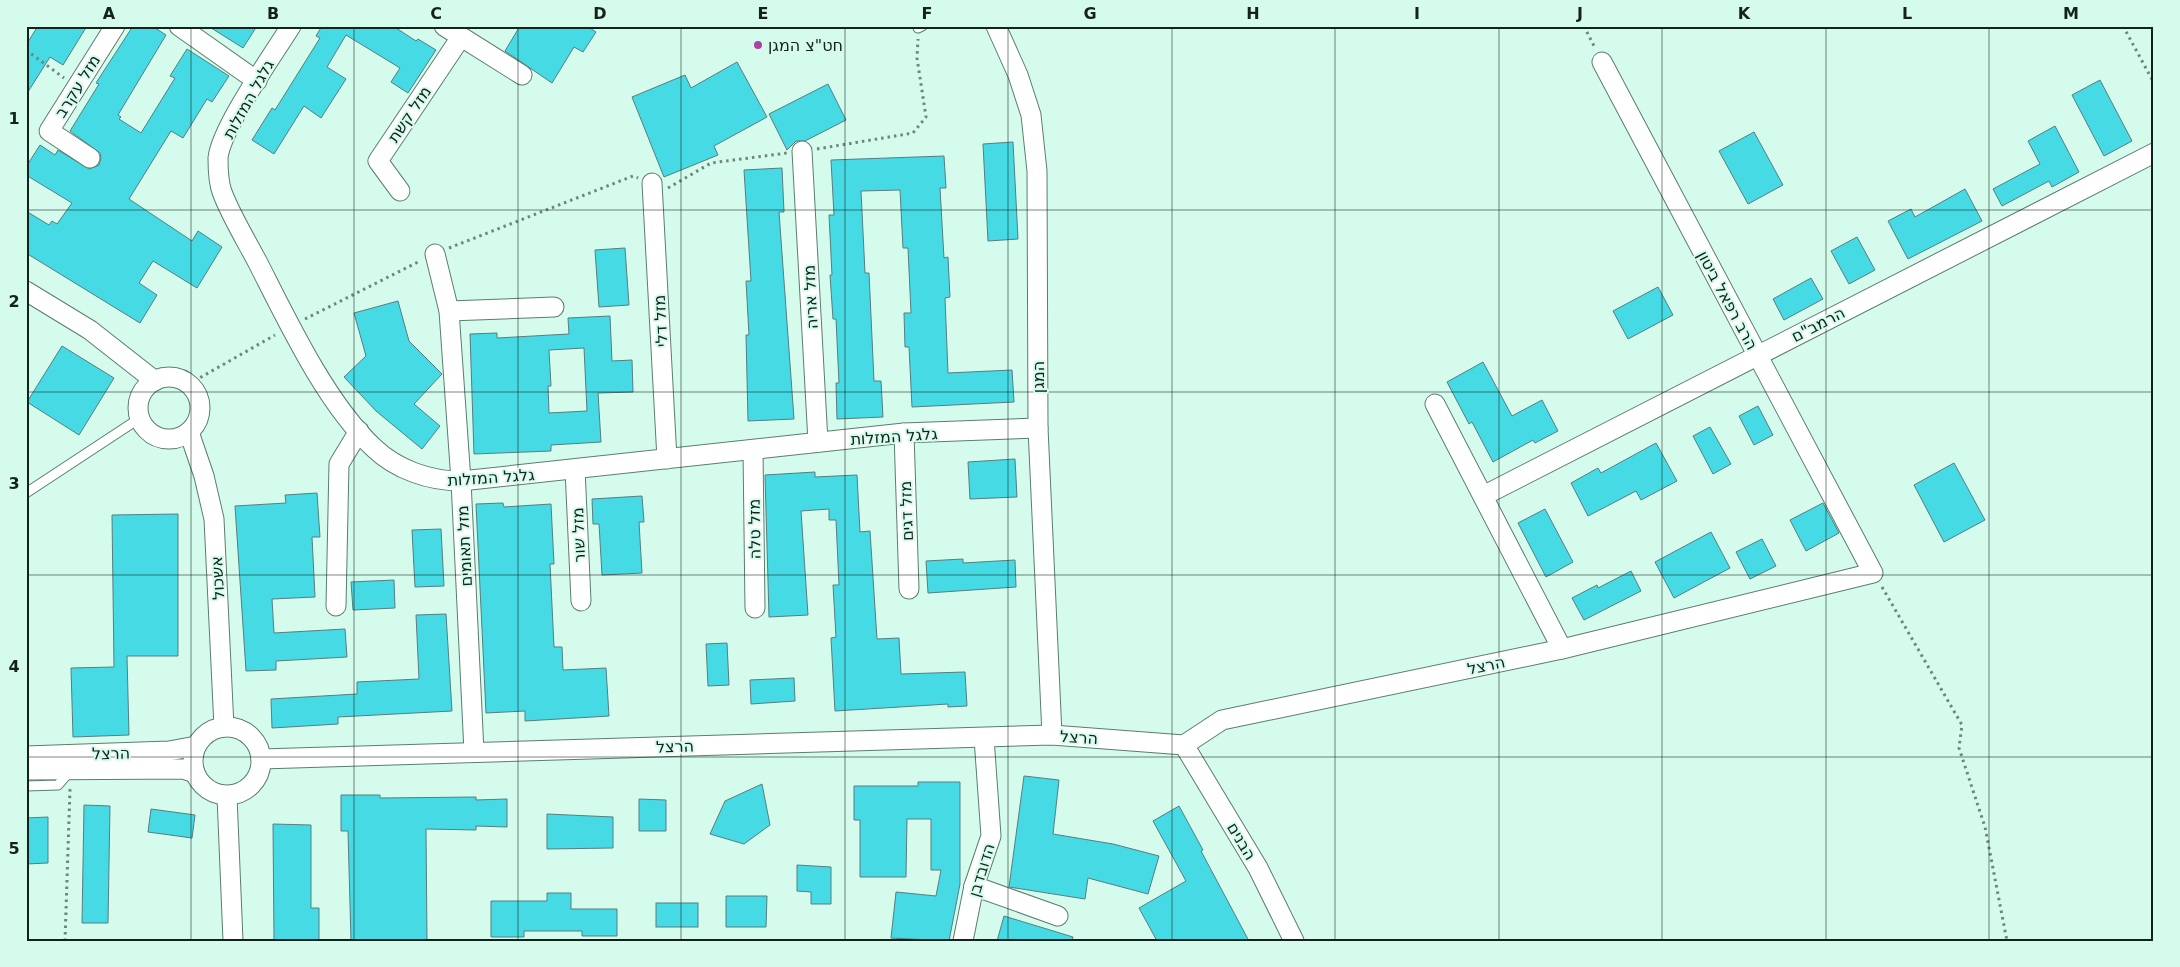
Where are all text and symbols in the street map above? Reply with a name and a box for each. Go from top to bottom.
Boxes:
text: A [103,4,116,23]
text: B [267,4,279,23]
text: C [430,4,442,23]
text: D [593,4,607,23]
text: E [758,4,768,23]
text: F [922,4,932,23]
text: G [1083,4,1097,23]
text: H [1246,4,1260,23]
text: I [1414,4,1420,23]
text: J [1576,4,1583,23]
text: K [1738,4,1751,23]
text: L [1902,4,1912,23]
text: M [2063,4,2079,23]
place label: חט"צ המגן [768,36,843,55]
marker: חט"צ המגן [752,39,764,51]
street label: מזל עקרב [51,51,104,121]
street label: גלגל המזלות [219,56,278,142]
street label: מזל קשת [384,83,435,146]
text: 1 [8,109,20,128]
street label: הרב רפאל ביטון [1693,247,1762,353]
street label: מזל אריה [799,264,822,330]
text: 2 [8,292,20,311]
street label: מזל דלי [650,295,671,347]
street label: הרמב"ם [1788,303,1848,346]
street label: המגן [1029,361,1048,393]
street label: גלגל המזלות [850,424,939,449]
street label: גלגל המזלות [447,465,536,490]
text: 3 [8,474,20,493]
street label: מזל דגים [896,481,917,541]
street label: מזל טלה [744,499,765,559]
street label: מזל תאומים [453,505,476,587]
street label: מזל שור [568,507,589,563]
street label: אשכול [207,556,228,600]
street label: הרצל [1466,652,1507,679]
text: 4 [8,657,20,676]
street label: הרצל [1059,727,1099,748]
street label: הרצל [656,736,694,757]
street label: הרצל [92,744,130,763]
street label: הבנים [1223,819,1260,863]
text: 5 [8,839,20,858]
street label: הדובדבן [964,841,999,899]

